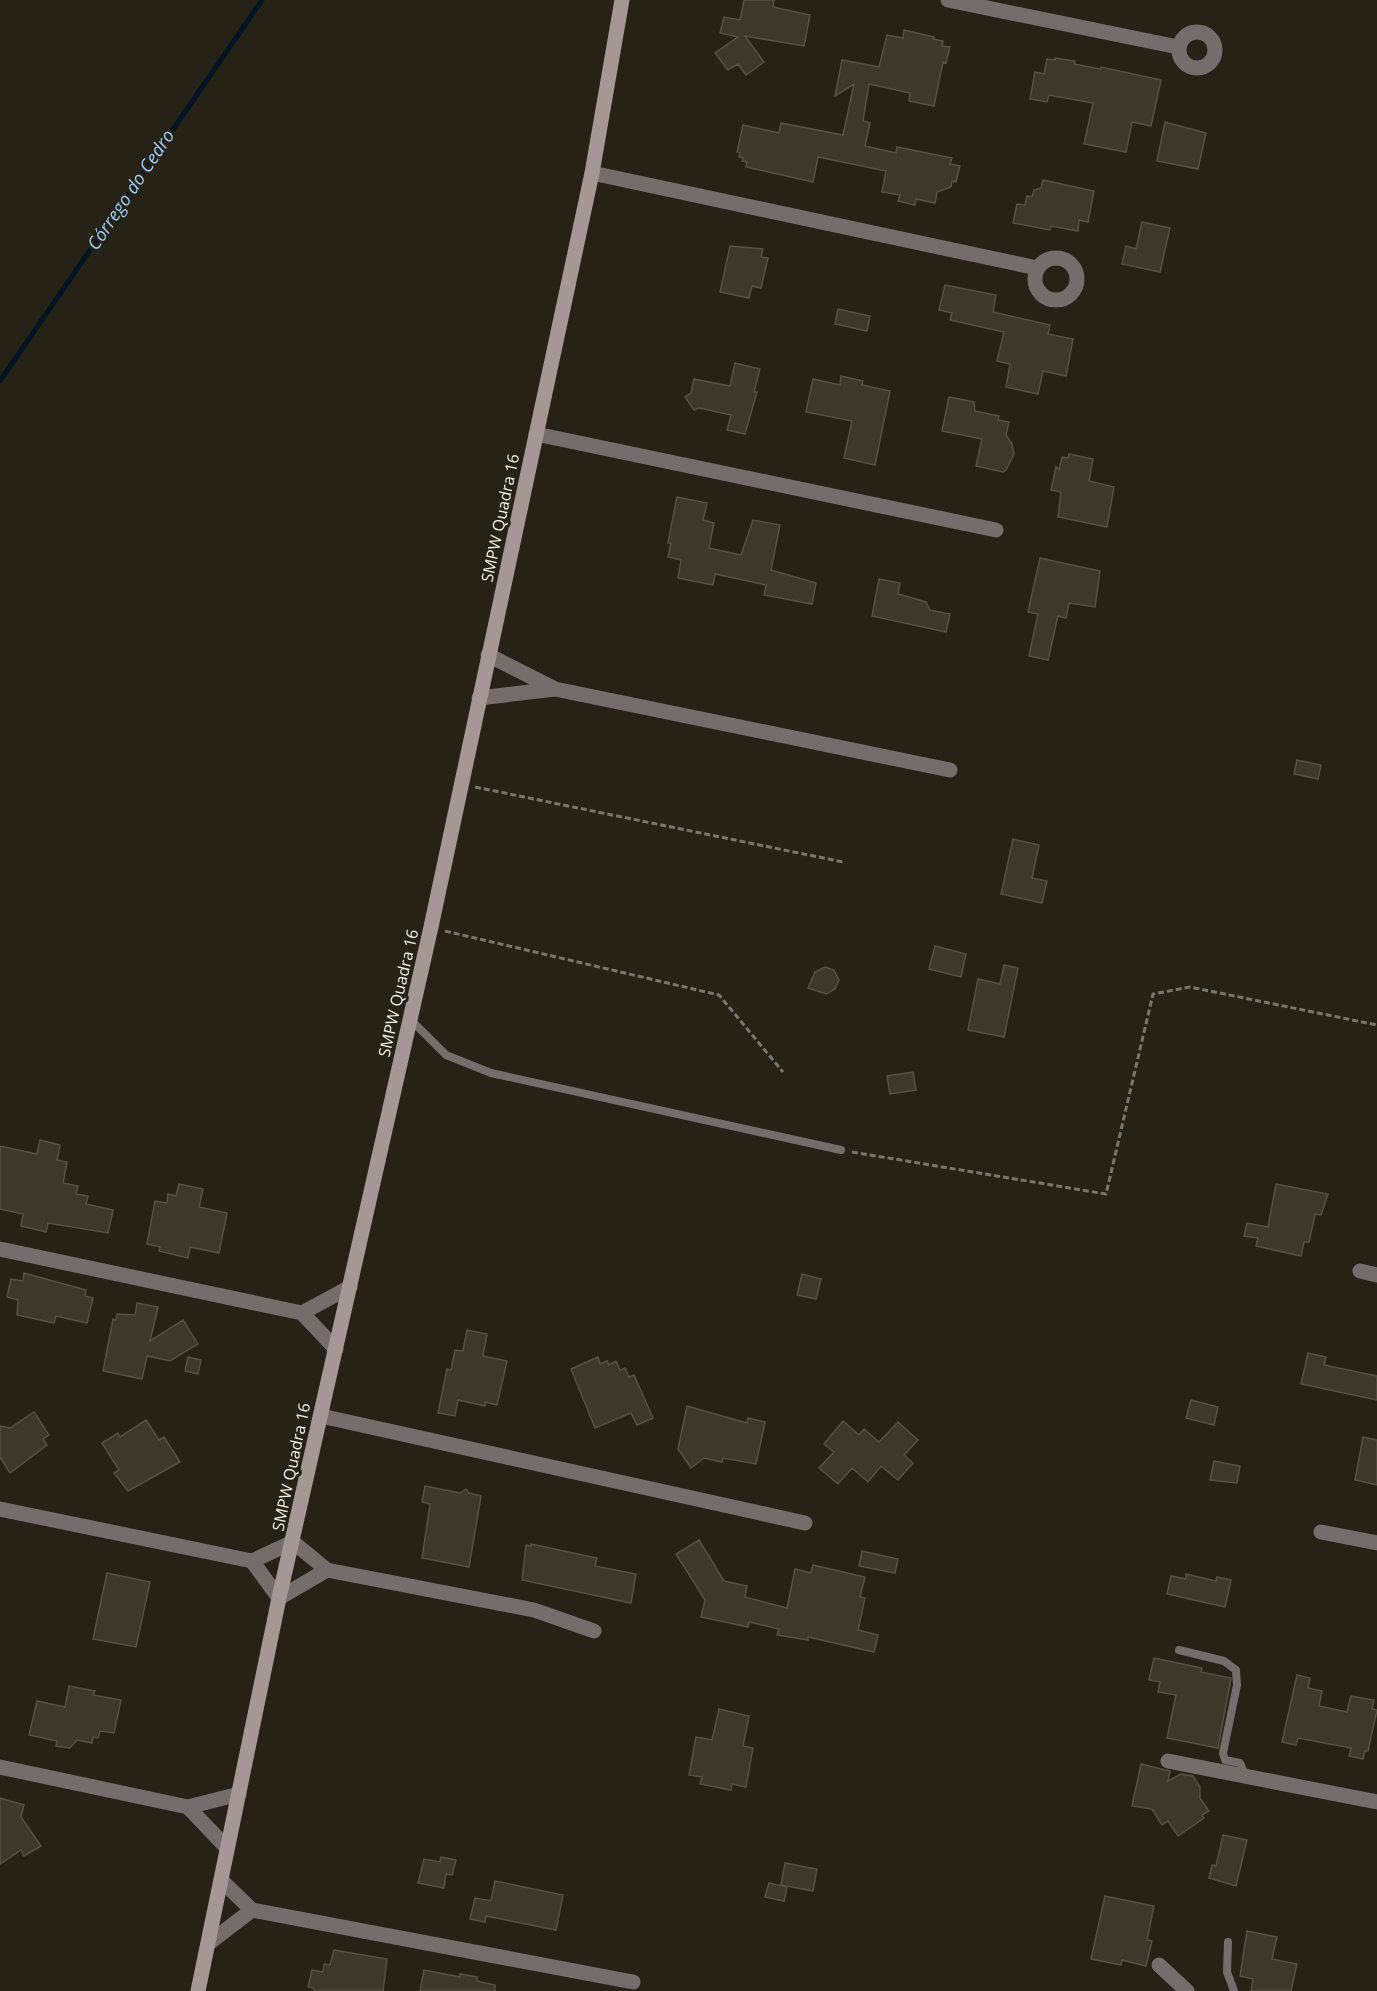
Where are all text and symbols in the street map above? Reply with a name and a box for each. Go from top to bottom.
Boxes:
water label: Córrego do Cedro [81,125,179,254]
street label: SMPW Quadra 16 [476,452,524,584]
street label: SMPW Quadra 16 [373,927,423,1059]
street label: SMPW Quadra 16 [267,1401,315,1533]

